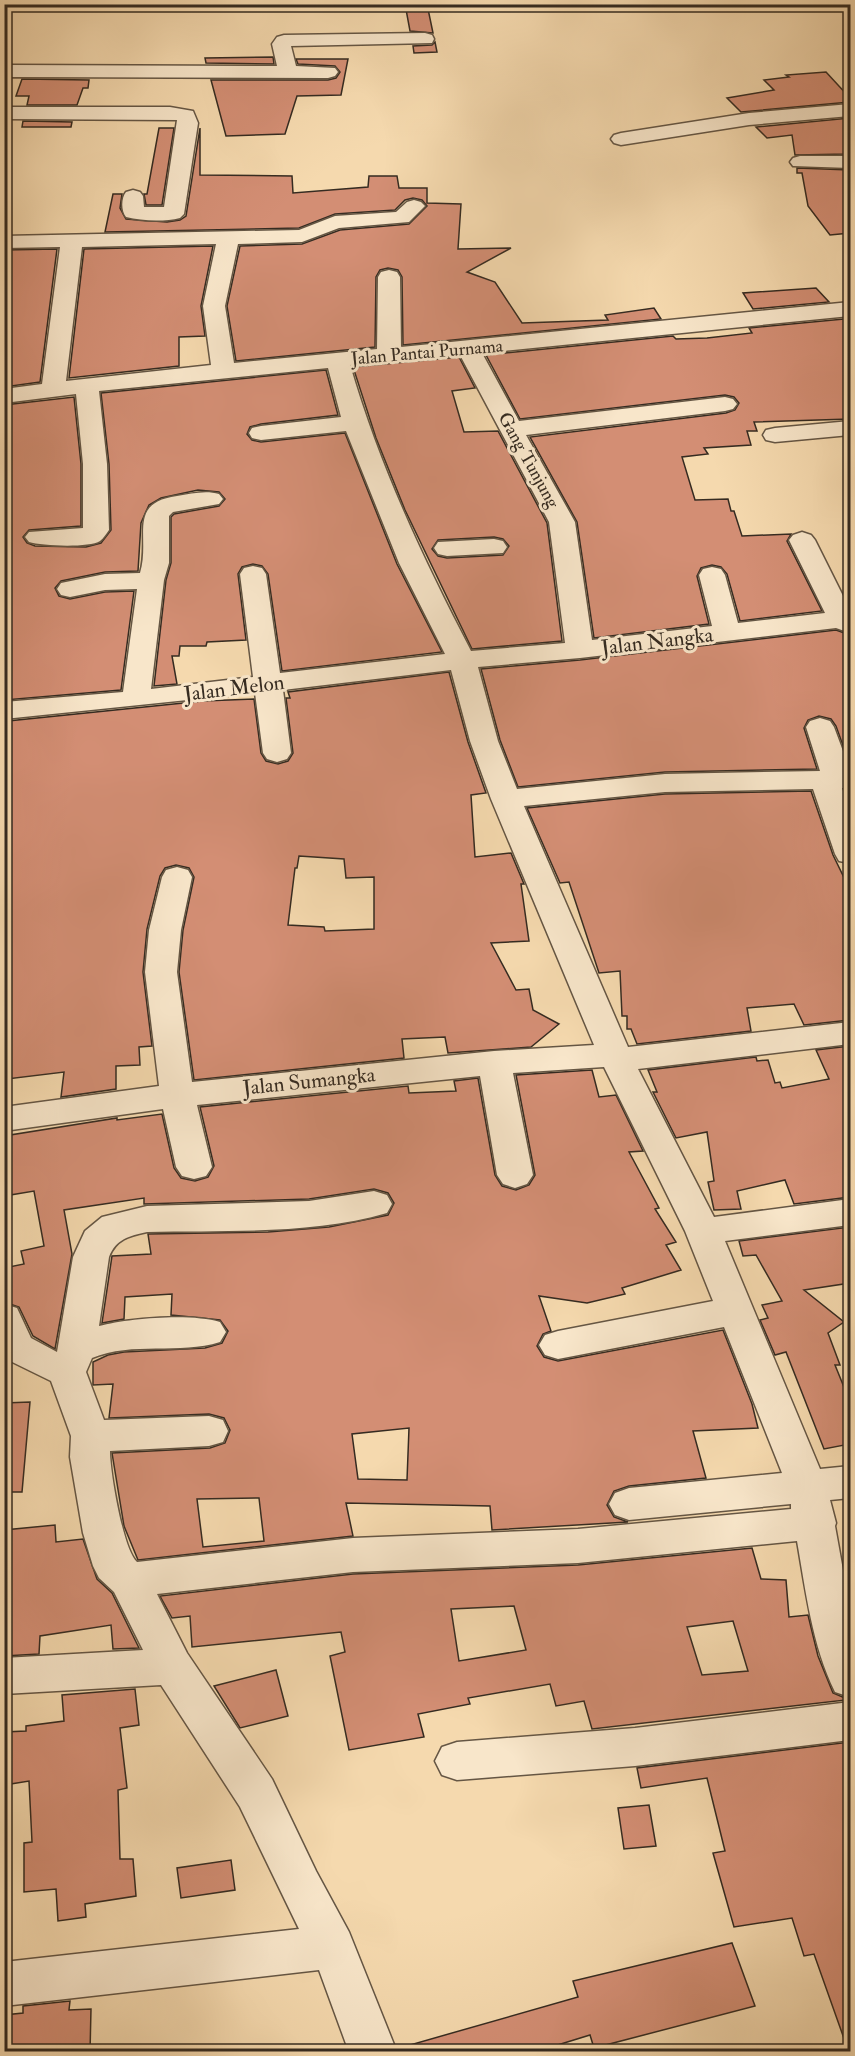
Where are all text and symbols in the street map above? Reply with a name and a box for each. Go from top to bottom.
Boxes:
street label: Jalan Pantai Purnama [349,334,505,371]
street label: Gang Tunjung [493,408,565,513]
street label: Jalan Nangka [599,621,715,662]
street label: Jalan Melon [181,669,286,708]
street label: Jalan Sumangka [241,1061,377,1102]

